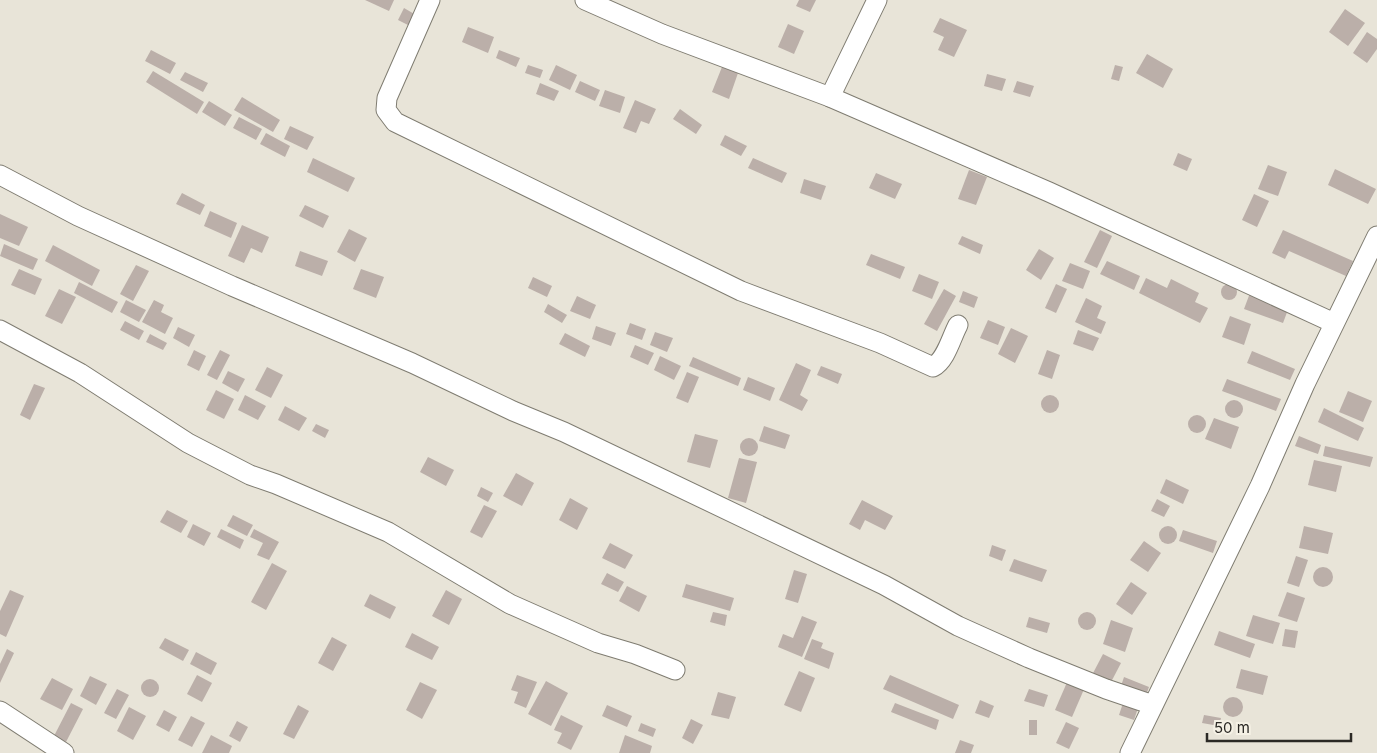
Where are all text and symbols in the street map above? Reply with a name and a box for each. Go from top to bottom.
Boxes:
scale bar [1207,710,1351,742]
text: 50 m [1214,718,1250,737]

